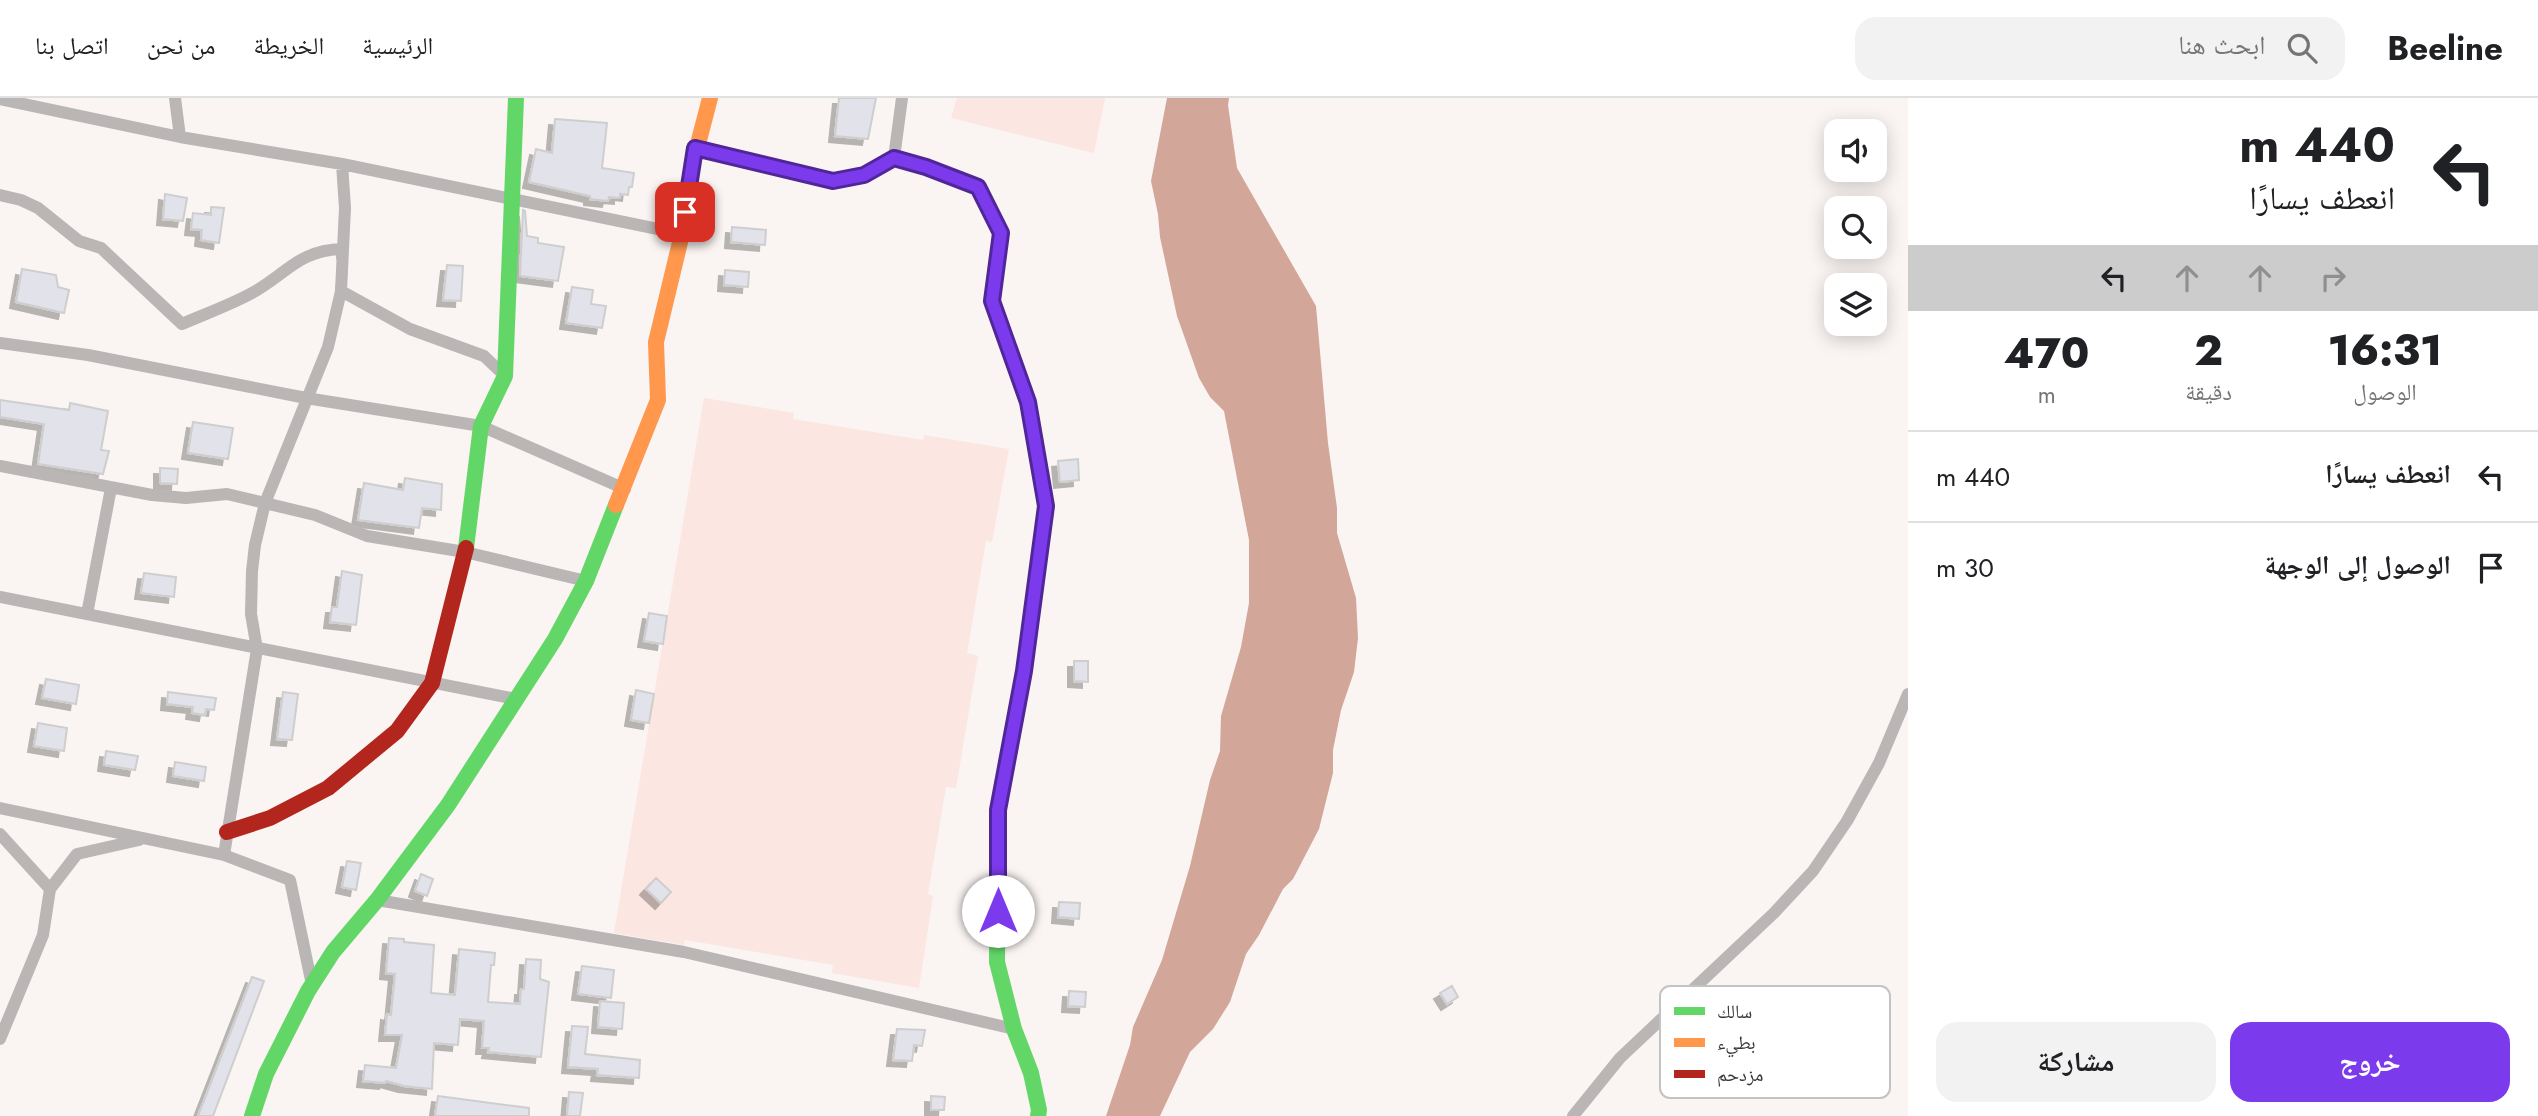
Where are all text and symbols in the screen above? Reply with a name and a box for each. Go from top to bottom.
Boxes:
search box [1855,17,2345,80]
text: Beeline [2387,25,2503,72]
text: ابحث هنا [2178,26,2265,64]
text: اتصل بنا [35,28,109,63]
text: من نحن [147,28,216,63]
text: الخريطة [254,28,324,63]
text: الرئيسية [362,28,433,63]
icon: search [2283,29,2321,67]
text: 440 m [2239,110,2395,180]
map controls [1824,119,1887,336]
button: sound [1824,119,1887,182]
icon: left [2419,126,2510,217]
text: انعطف يسارًا [2249,175,2395,221]
pin [655,182,715,242]
icon: arrive [666,193,704,231]
button: search [1824,196,1887,259]
icon: left [2095,259,2133,297]
icon: ahead [2168,259,2206,297]
icon: ahead [2241,259,2279,297]
icon: right [2314,259,2352,297]
button: layers [1824,273,1887,336]
text: 2 [2194,320,2223,381]
text: 16:31 [2328,320,2442,381]
text: 470 [2004,323,2089,384]
text: دقيقة [2185,375,2232,409]
text: الوصول [2353,375,2417,409]
text: m [2038,378,2056,412]
text: انعطف يسارًا [2325,455,2451,493]
text: 440 m [1936,458,2010,496]
icon: left [2472,458,2510,496]
text: الوصول إلى الوجهة [2264,546,2451,584]
text: 30 m [1936,549,1994,587]
icon: arrive [2472,549,2510,587]
position arrow [961,874,1035,948]
legend [1660,986,1890,1098]
text: سالك [1717,998,1752,1025]
button: مشاركة [1936,1022,2216,1102]
button: خروج [2230,1022,2510,1102]
text: بطيء [1717,1029,1756,1058]
text: مزدحم [1717,1061,1763,1088]

